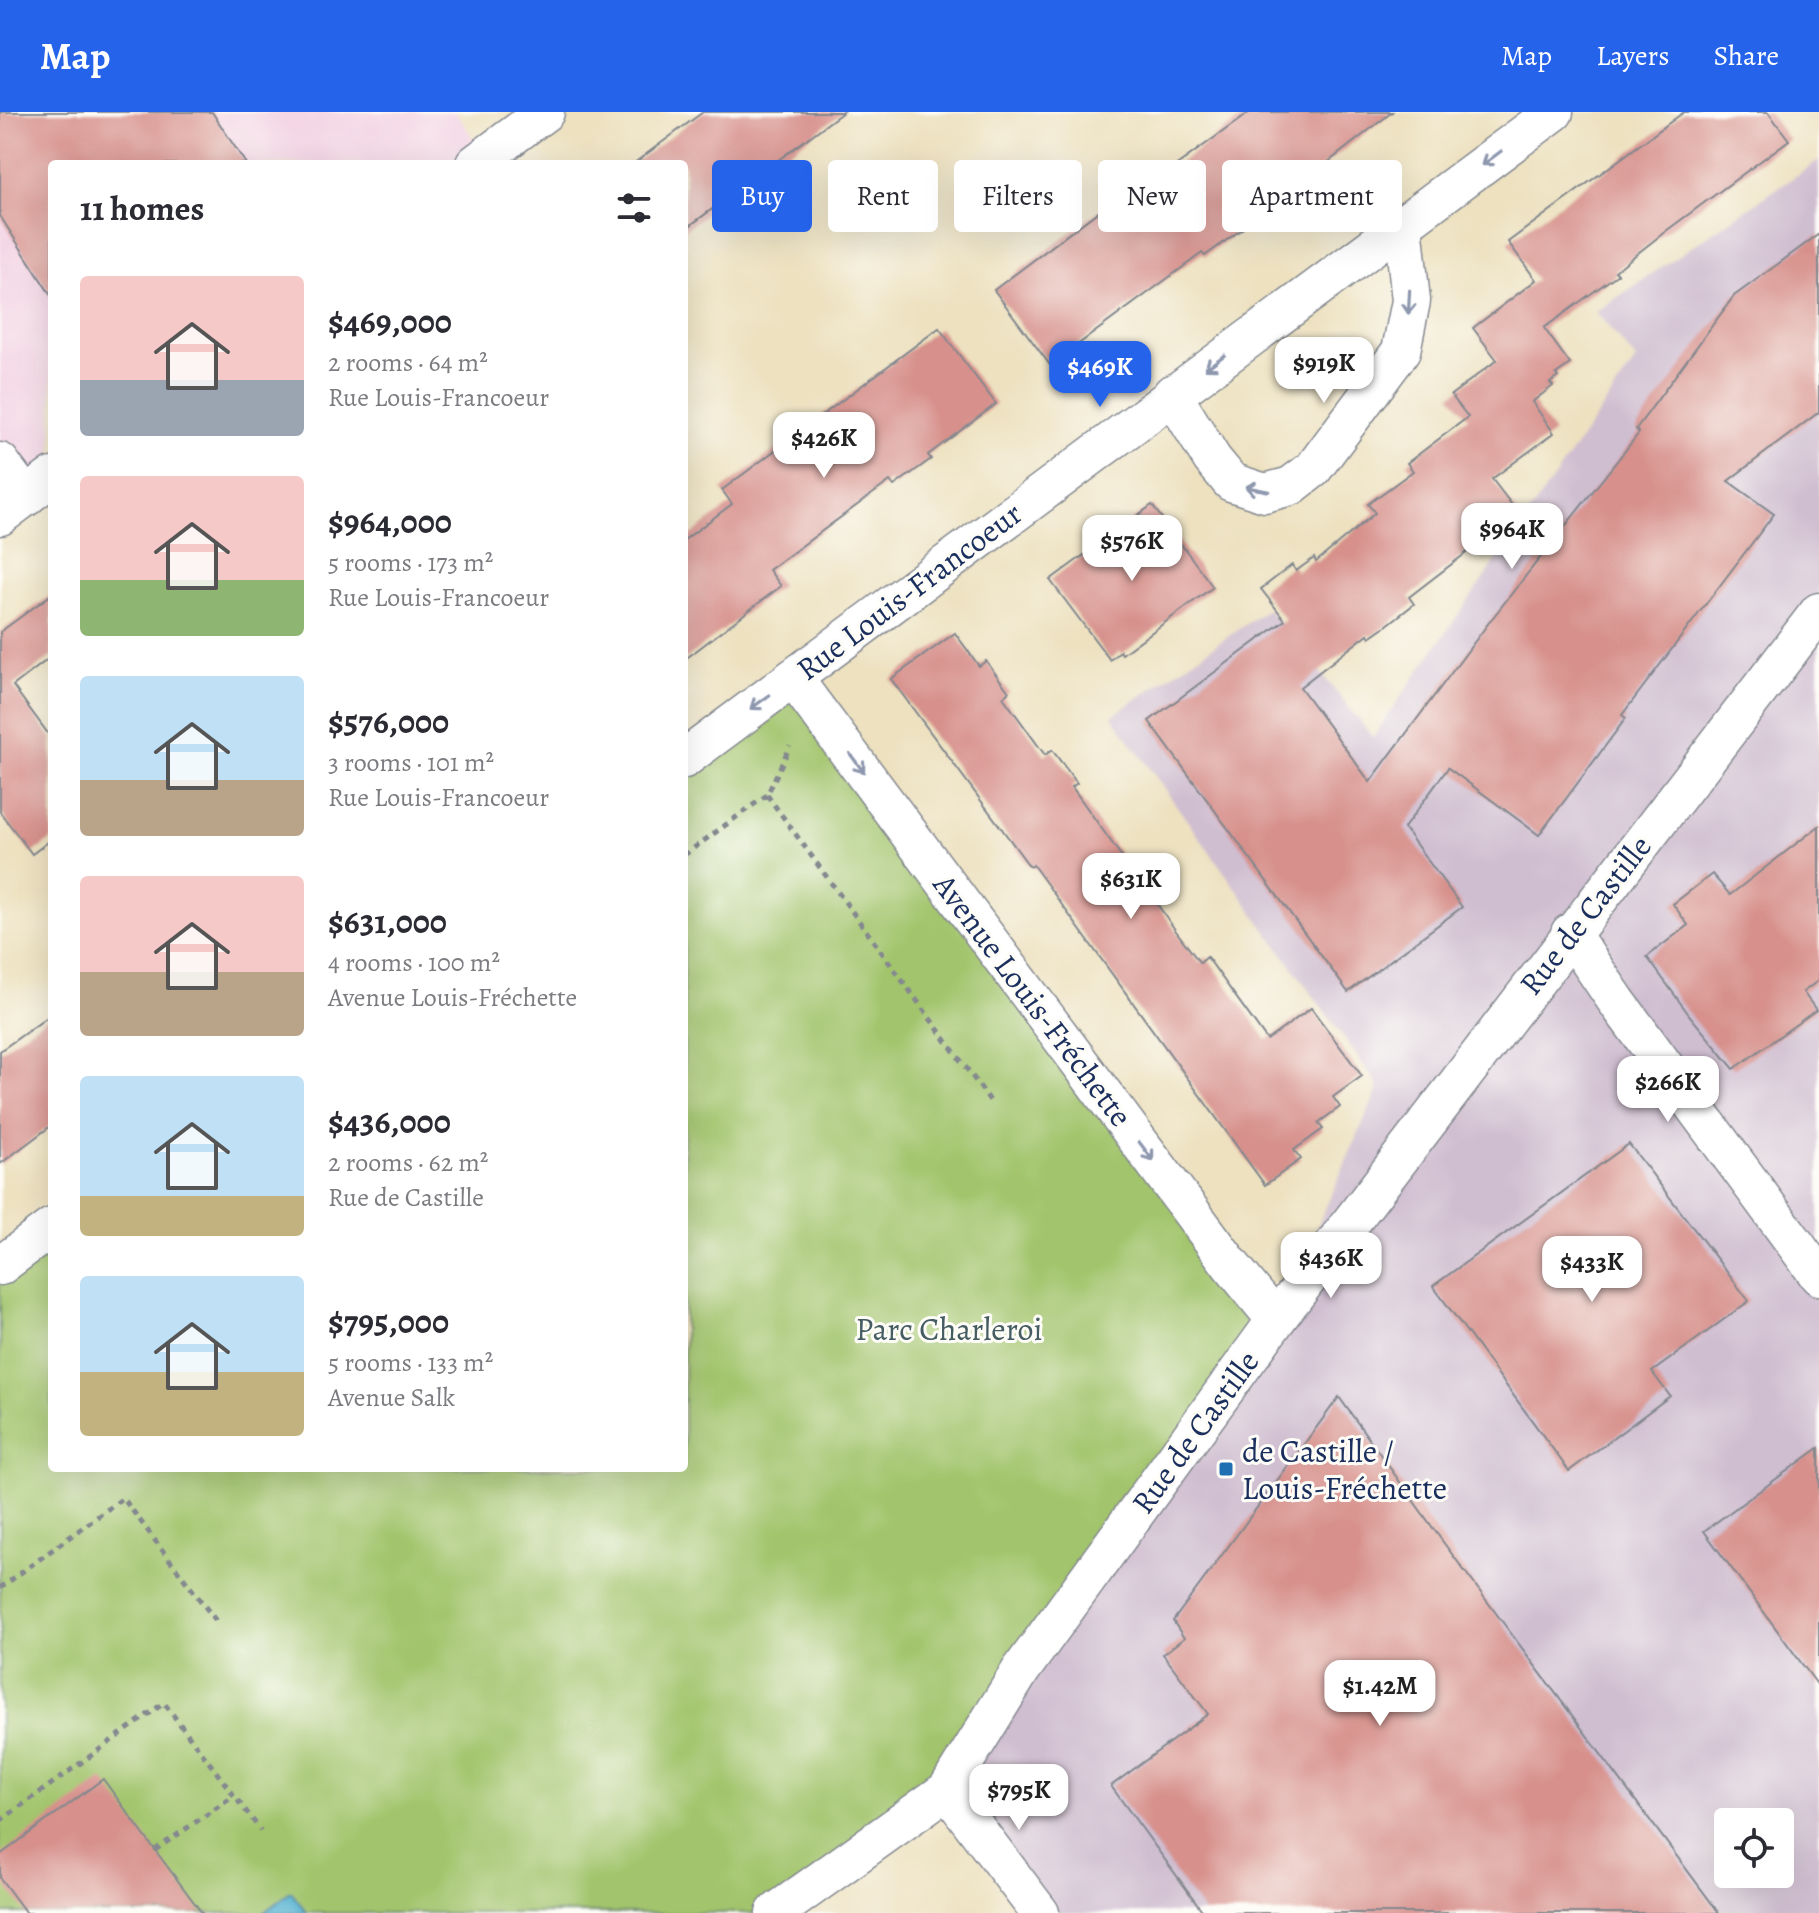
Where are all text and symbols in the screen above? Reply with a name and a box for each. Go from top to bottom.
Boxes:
text: Map [40,30,110,82]
text: Map [1501,37,1552,75]
text: Layers [1596,37,1669,75]
text: Share [1713,37,1779,75]
one-way arrow [1482,150,1503,167]
chip: Buy [712,160,812,232]
chip: Rent [828,160,938,232]
chip: Filters [954,160,1082,232]
chip: New [1098,160,1206,232]
chip: Apartment [1222,160,1402,232]
text: 11 homes [80,185,204,232]
icon: filters [612,186,656,230]
one-way arrow [1401,288,1416,315]
text: $469,000 [328,298,452,345]
icon: home [144,308,240,404]
pin: $919K [1268,337,1380,405]
pin: $469K [1044,341,1156,409]
text: 2 rooms · 64 m² [328,345,488,380]
text: $919K [1293,345,1355,380]
text: $469K [1067,349,1133,384]
one-way arrow [1204,354,1226,371]
text: Rue Louis-Francoeur [328,380,549,415]
pin: $426K [768,412,880,480]
text: $426K [791,420,857,455]
one-way arrow [1245,480,1271,495]
street label: Rue Louis-Francoeur [787,492,1031,690]
text: $964,000 [328,498,452,545]
pin: $964K [1456,503,1568,571]
icon: home [144,508,240,604]
text: $964K [1479,511,1545,546]
pin: $576K [1076,515,1188,583]
text: $576K [1100,523,1164,558]
text: 5 rooms · 173 m² [328,545,493,580]
text: Rue Louis-Francoeur [328,580,549,615]
one-way arrow [750,694,771,711]
text: $576,000 [328,698,449,745]
icon: home [144,708,240,804]
text: 3 rooms · 101 m² [328,745,494,780]
one-way arrow [848,752,865,773]
text: Rue Louis-Francoeur [328,780,549,815]
street label: Rue de Castille [1509,826,1661,1004]
pin: $631K [1075,853,1187,921]
text: $631K [1100,861,1162,896]
street label: Avenue Louis-Fréchette [923,864,1143,1136]
text: $631,000 [328,898,447,945]
icon: home [144,908,240,1004]
text: 4 rooms · 100 m² [328,945,500,980]
text: Avenue Louis-Fréchette [328,980,577,1015]
pin: $266K [1612,1056,1724,1124]
text: $266K [1635,1064,1701,1099]
text: $436,000 [328,1098,451,1145]
icon: home [144,1108,240,1204]
one-way arrow [1137,1140,1154,1161]
text: 2 rooms · 62 m² [328,1145,488,1180]
text: Rue de Castille [328,1180,484,1215]
pin: $436K [1275,1232,1387,1300]
pin: $433K [1536,1236,1648,1304]
text: $436K [1299,1240,1363,1275]
text: $433K [1560,1244,1624,1279]
text: $795,000 [328,1298,449,1345]
park label: Parc Charleroi [855,1307,1043,1351]
icon: home [144,1308,240,1404]
street label: Rue de Castille [1121,1341,1269,1523]
text: 5 rooms · 133 m² [328,1345,493,1380]
text: Avenue Salk [328,1380,455,1415]
place label: de Castille / Louis-Fréchette [1242,1429,1447,1510]
marker: de Castille / Louis-Fréchette [1217,1460,1235,1478]
pin: $1.42M [1315,1660,1445,1728]
text: $1.42M [1342,1668,1418,1703]
pin: $795K [963,1764,1075,1832]
text: $795K [987,1772,1051,1807]
map controls [1714,1808,1794,1888]
button: locate [1714,1808,1794,1888]

